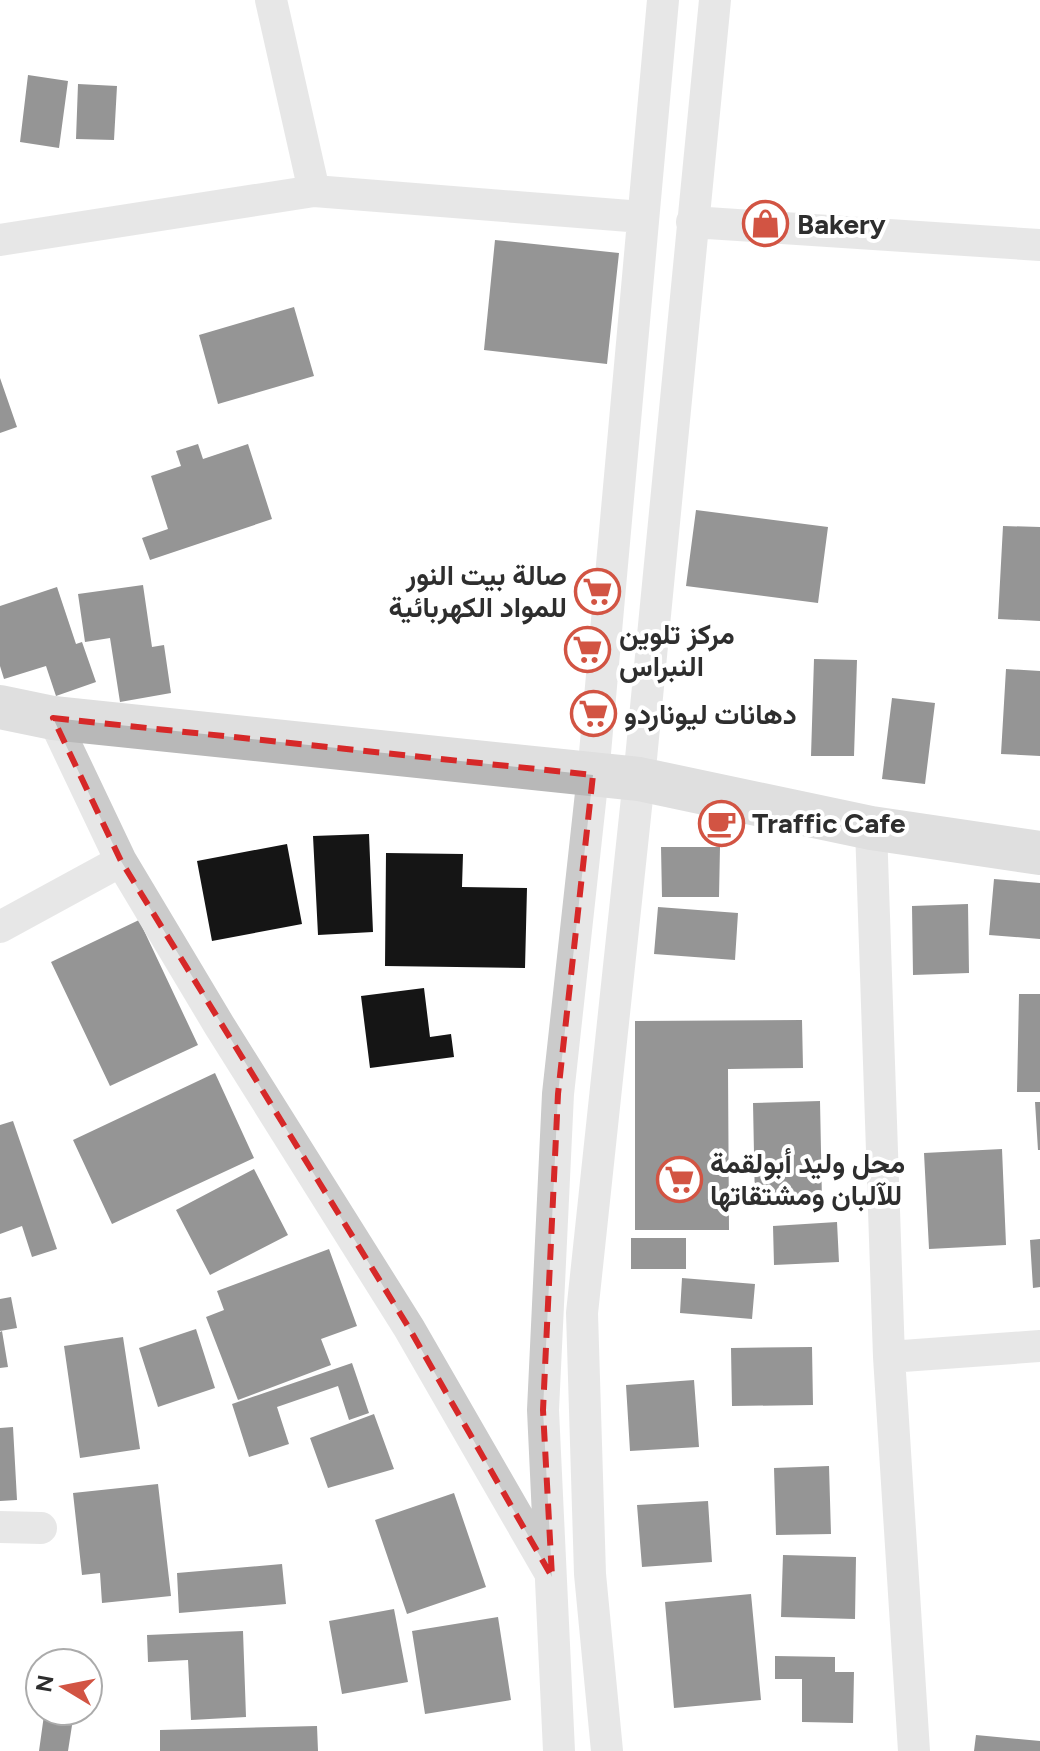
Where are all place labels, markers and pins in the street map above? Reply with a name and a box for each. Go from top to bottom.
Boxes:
shop icon: Bakery [742,200,790,248]
place label: Bakery [797,207,887,241]
place label: صالة بيت النور للمواد الكهربائية [389,558,567,625]
supermarket icon: صالة بيت النور للمواد الكهربائية [574,567,622,615]
place label: مركز تلوين النبراس [619,617,735,684]
supermarket icon: مركز تلوين النبراس [564,626,612,674]
supermarket icon: دهانات ليوناردو [569,690,617,738]
place label: دهانات ليوناردو [624,697,797,732]
cafe icon: Traffic Cafe [697,799,745,847]
place label: Traffic Cafe [752,806,906,840]
place label: محل وليد أبولقمة للآلبان ومشتقاتها [710,1146,905,1213]
supermarket icon: محل وليد أبولقمة للآلبان ومشتقاتها [655,1155,703,1203]

